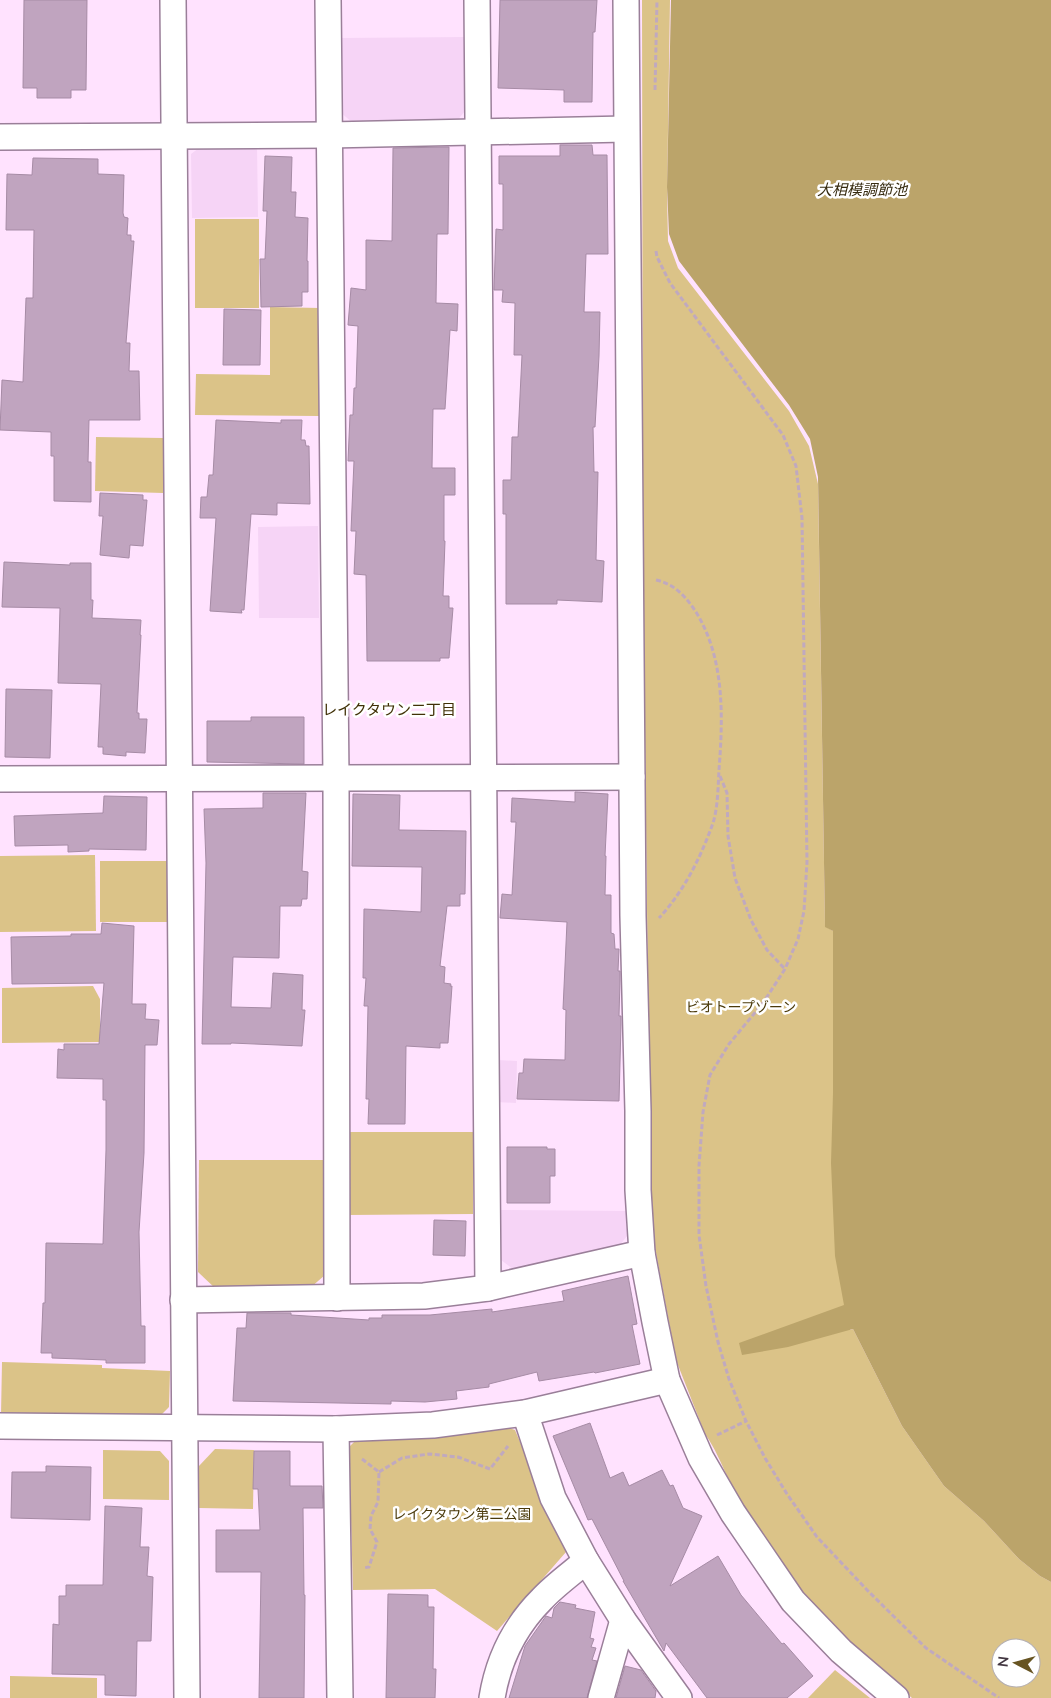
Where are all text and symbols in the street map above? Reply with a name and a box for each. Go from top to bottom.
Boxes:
water label: 大相模調節池 [817,180,909,198]
district label: レイクタウン二丁目 [322,700,456,718]
park label: ビオトープゾーン [686,998,796,1015]
park label: レイクタウン第二公園 [392,1505,532,1522]
north arrow [991,1638,1041,1688]
text: N [994,1655,1012,1668]

